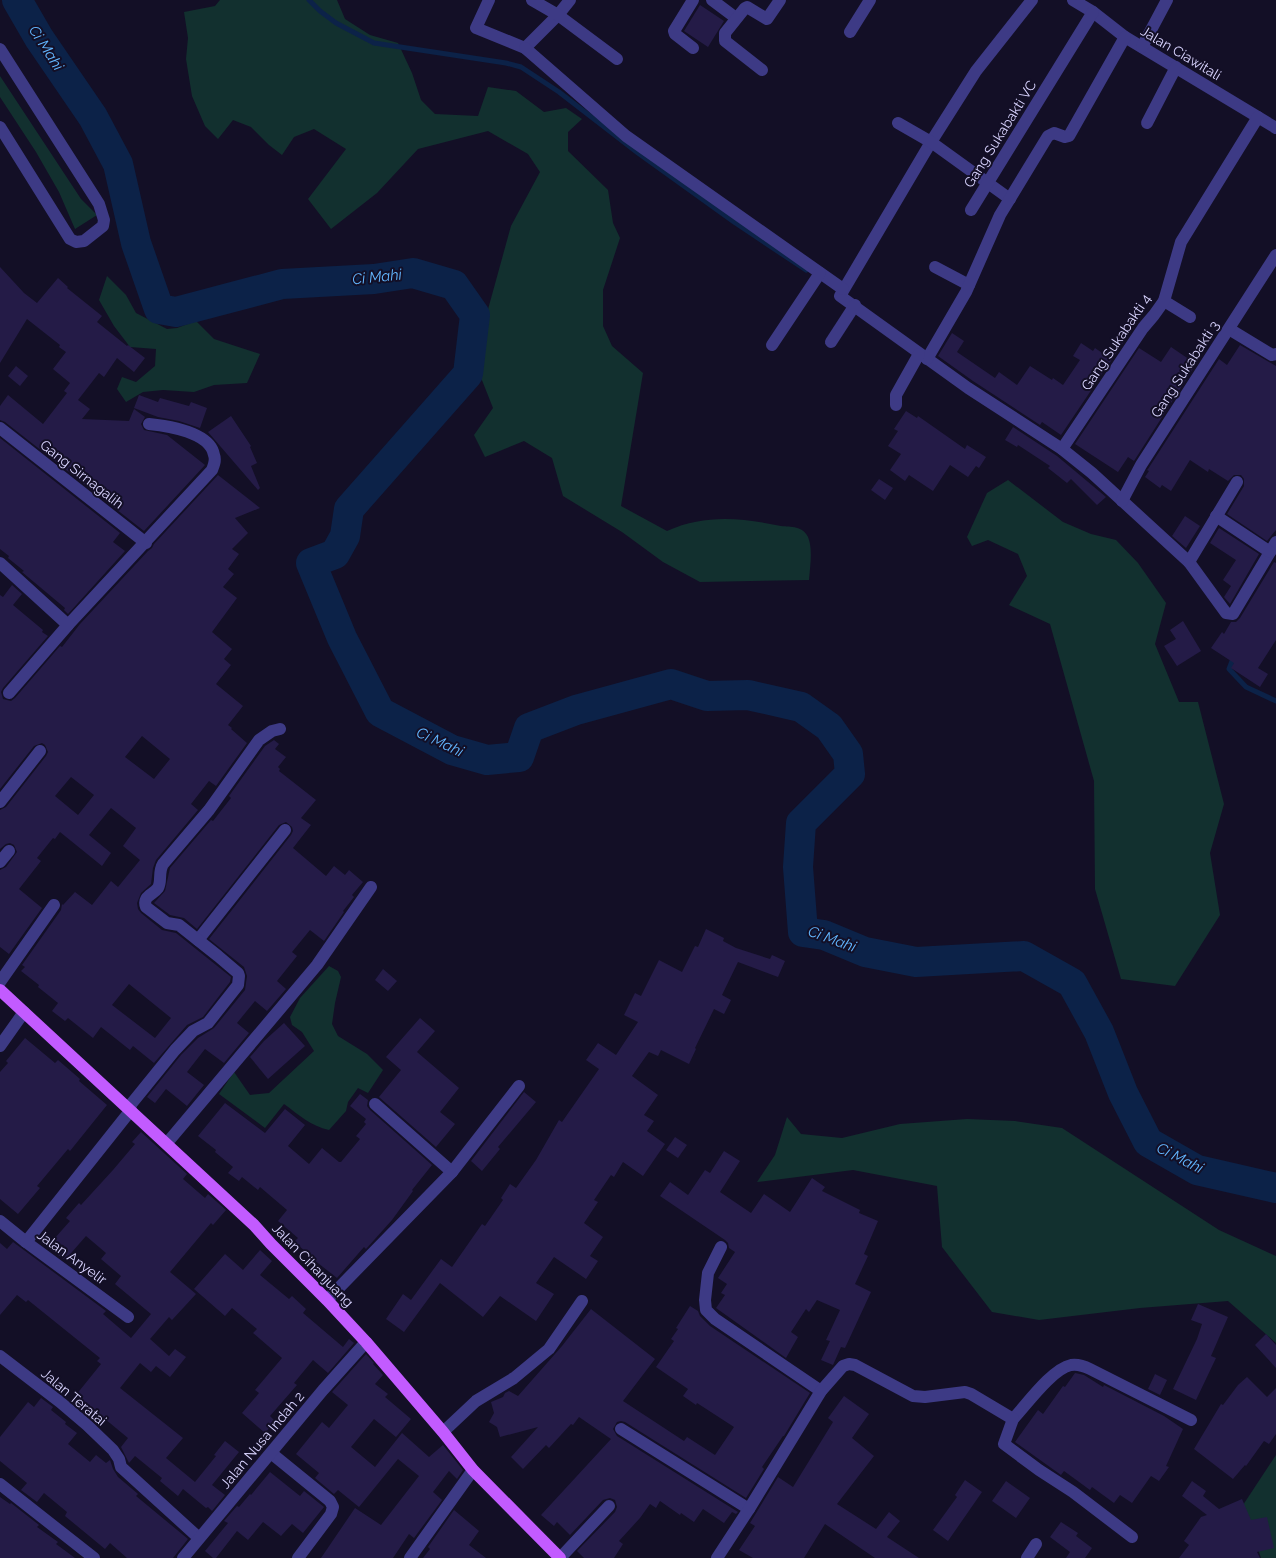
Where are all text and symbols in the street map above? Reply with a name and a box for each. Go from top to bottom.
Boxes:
water label: Ci Mahi [25,22,68,74]
street label: Jalan Ciawitali [1138,23,1224,83]
street label: Gang Sukabakti VC [961,77,1040,190]
water label: Ci Mahi [351,265,404,289]
street label: Gang Sukabakti 4 [1078,291,1154,393]
street label: Gang Sukabakti 3 [1148,318,1222,420]
street label: Gang Sirnagalih [37,436,127,512]
water label: Ci Mahi [414,723,467,761]
water label: Ci Mahi [806,922,859,956]
water label: Ci Mahi [1154,1139,1207,1178]
street label: Jalan Cihanjuang [269,1220,357,1310]
street label: Jalan Anyelir [34,1226,110,1288]
street label: Jalan Teratai [38,1365,110,1429]
street label: Jalan Nusa Indah 2 [217,1388,307,1492]

